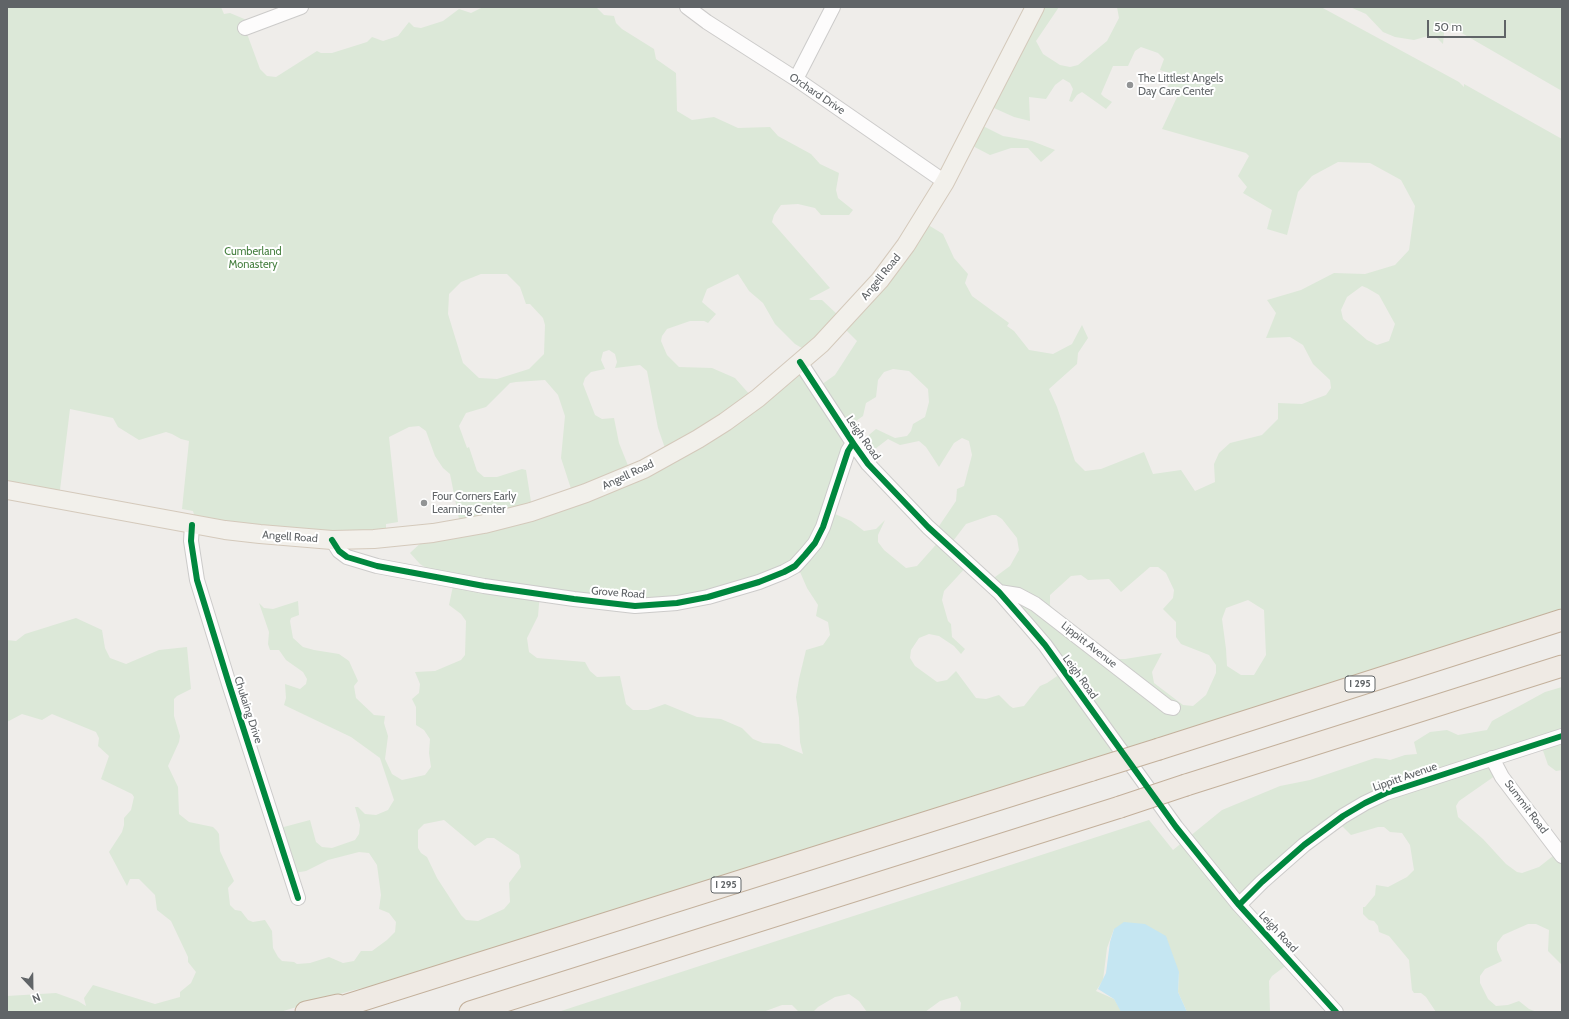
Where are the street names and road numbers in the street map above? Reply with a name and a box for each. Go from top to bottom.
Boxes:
street label: Orchard Drive [787,70,847,118]
street label: Angell Road [858,251,904,303]
street label: Leigh Road [843,413,883,463]
street label: Angell Road [600,457,656,493]
street label: Angell Road [262,528,318,546]
street label: Grove Road [591,585,645,601]
street label: Lippitt Avenue [1058,619,1120,671]
street label: Leigh Road [1060,652,1100,702]
street label: Chukaing Drive [231,675,265,745]
road number: I 295 [1345,676,1375,692]
street label: Lippitt Avenue [1371,760,1439,794]
street label: Summit Road [1502,778,1550,836]
road number: I 295 [711,877,741,893]
street label: Leigh Road [1256,909,1300,955]

